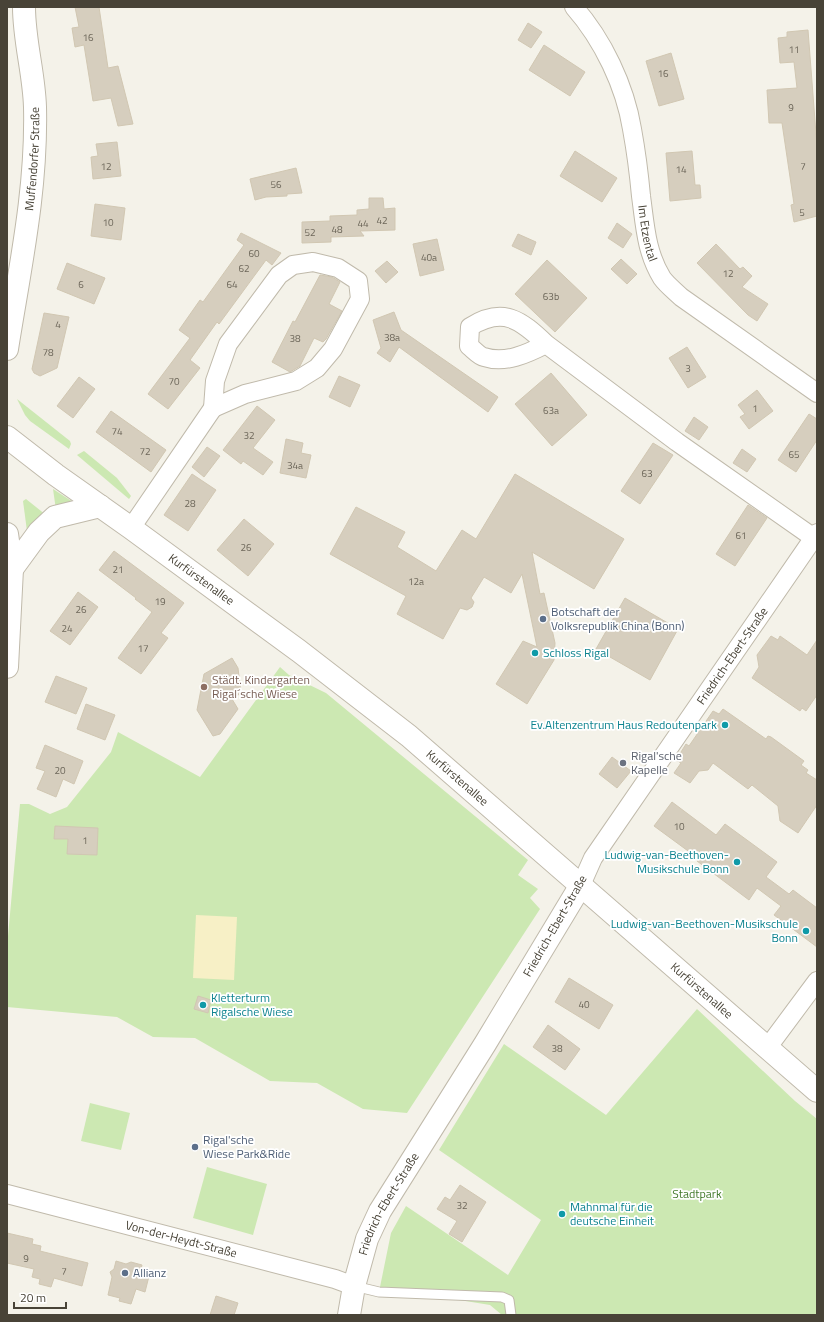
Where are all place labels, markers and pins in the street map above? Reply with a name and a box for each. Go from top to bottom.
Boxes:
place label: Botschaft der Volksrepublik China (Bonn) [551,602,685,635]
marker: Botschaft der Volksrepublik China (Bonn) [538,614,548,624]
place label: Schloss Rigal [543,643,609,662]
marker: Schloss Rigal [530,648,540,658]
place label: Städt. Kindergarten Rigal´sche Wiese [212,670,310,703]
marker: Städt. Kindergarten Rigal´sche Wiese [199,682,209,692]
place label: Ev.Altenzentrum Haus Redoutenpark [531,715,717,734]
marker: Ev.Altenzentrum Haus Redoutenpark [720,720,730,730]
place label: Rigal'sche Kapelle [631,746,682,779]
marker: Rigal'sche Kapelle [618,758,628,768]
place label: Ludwig-van-Beethoven- Musikschule Bonn [605,845,729,878]
marker: Ludwig-van-Beethoven- Musikschule Bonn [732,857,742,867]
place label: Ludwig-van-Beethoven-Musikschule Bonn [611,914,798,947]
marker: Ludwig-van-Beethoven-Musikschule Bonn [801,926,811,936]
place label: Kletterturm Rigalsche Wiese [211,988,293,1021]
marker: Kletterturm Rigalsche Wiese [198,1000,208,1010]
place label: Rigal'sche Wiese Park&Ride [203,1130,290,1163]
marker: Rigal'sche Wiese Park&Ride [190,1142,200,1152]
place label: Mahnmal für die deutsche Einheit [570,1197,655,1230]
marker: Mahnmal für die deutsche Einheit [557,1209,567,1219]
place label: Allianz [133,1263,166,1282]
marker: Allianz [120,1268,130,1278]

